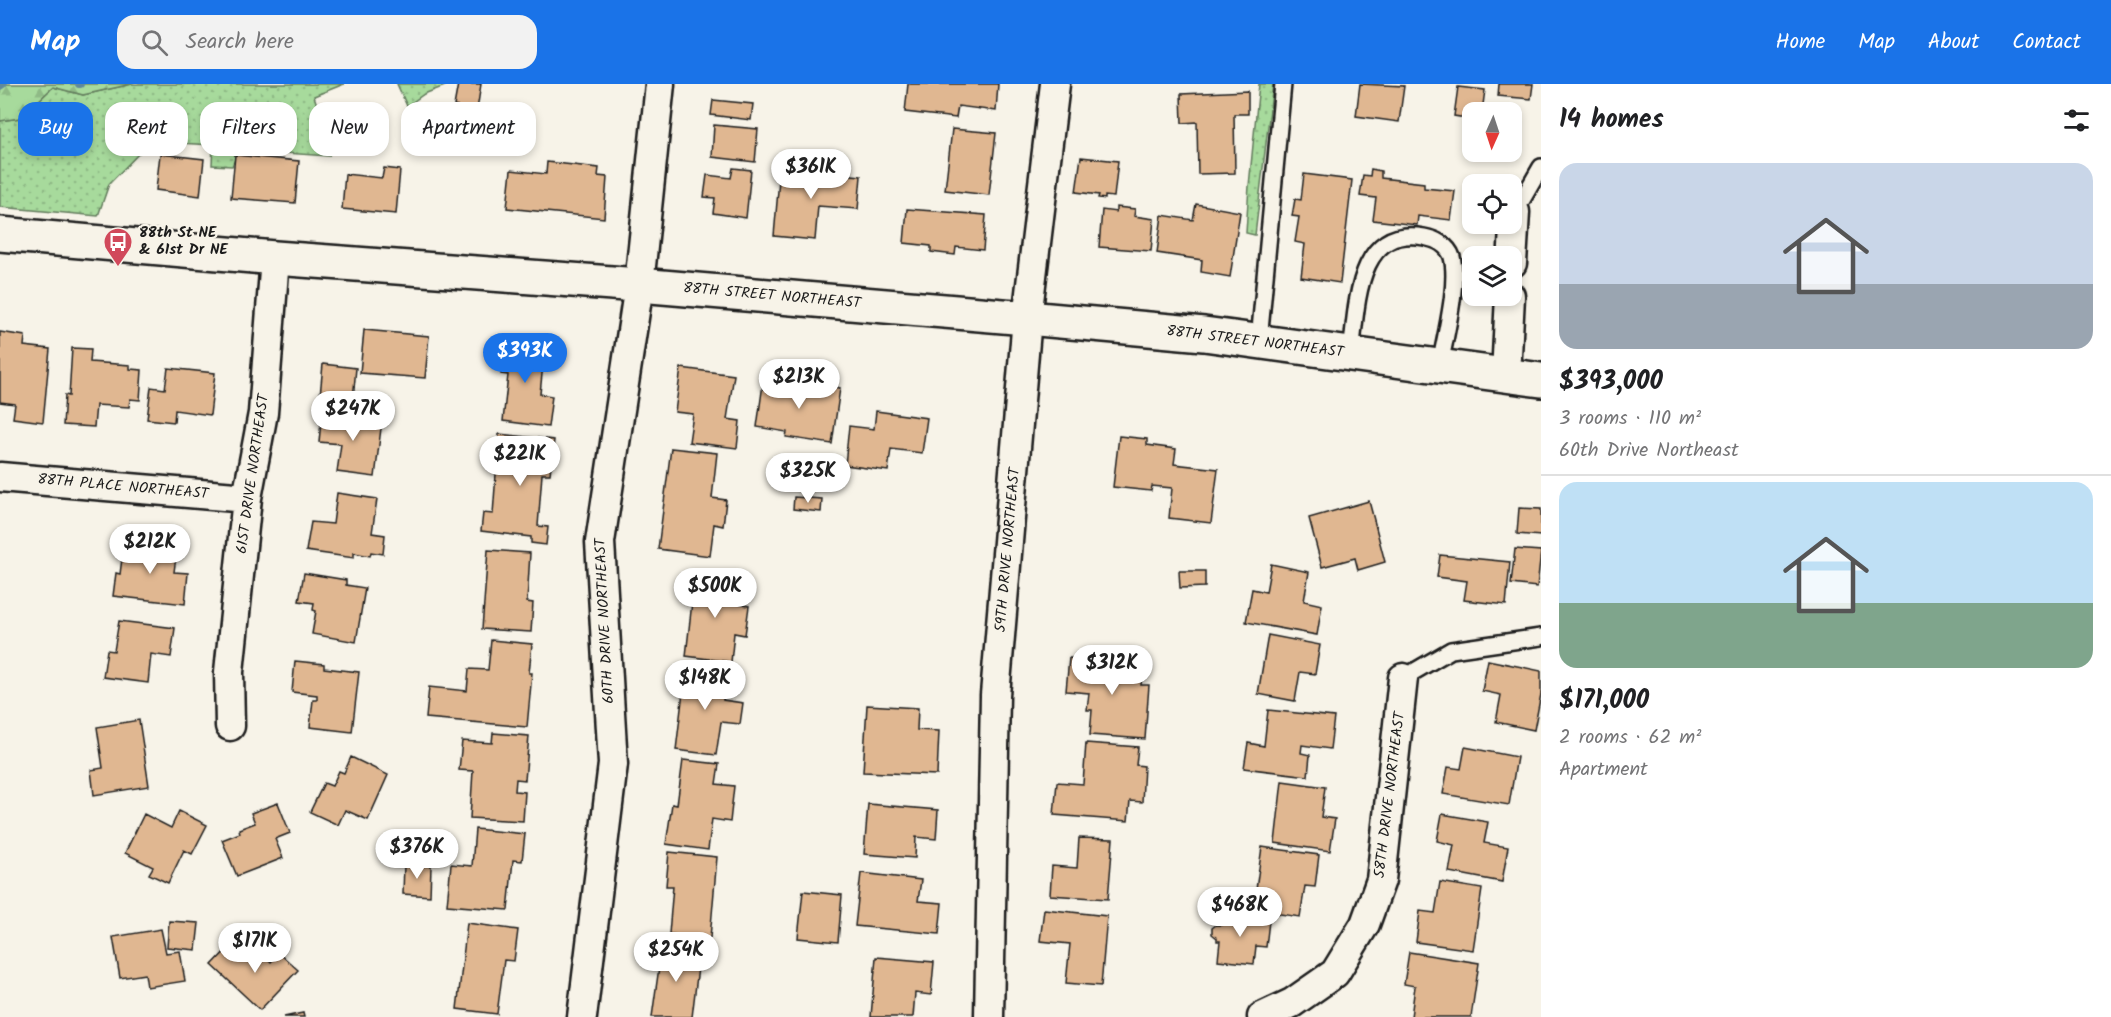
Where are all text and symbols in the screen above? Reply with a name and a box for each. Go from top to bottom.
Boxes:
search box [117,15,537,69]
text: Map [30,20,81,65]
text: Search here [186,25,294,60]
icon: search [138,26,171,59]
text: Home [1776,26,1825,59]
text: Map [1858,26,1895,59]
text: About [1928,26,1979,59]
text: Contact [2012,26,2081,59]
text: 14 homes [1559,99,1664,141]
chip: Buy [18,102,93,156]
chip: Rent [105,102,188,156]
chip: Filters [200,102,297,156]
chip: New [309,102,389,156]
chip: Apartment [401,102,536,156]
north arrow [1462,102,1522,162]
map controls [1462,102,1522,306]
icon: filters [2060,104,2093,137]
pin: $361K [769,149,853,200]
text: $361K [785,152,837,184]
button: locate [1462,174,1522,234]
icon: home [1772,202,1880,310]
place label: 88th St NE & 61st Dr NE [139,221,228,262]
bus stop icon: 88th St NE & 61st Dr NE [102,226,134,268]
button: layers [1462,246,1522,306]
street label: 88TH STREET NORTHEAST [682,276,864,316]
street label: 88TH STREET NORTHEAST [1165,319,1347,365]
pin: $393K [483,333,567,384]
text: $393K [497,336,553,368]
pin: $213K [757,359,841,410]
text: $393,000 [1559,361,1663,403]
text: $213K [773,362,825,394]
street label: 61ST DRIVE NORTHEAST [230,391,276,555]
pin: $247K [311,391,395,442]
text: $247K [325,394,381,426]
text: 3 rooms · 110 m² [1559,403,1701,435]
text: 60th Drive Northeast [1559,435,1739,467]
pin: $221K [478,436,562,487]
text: $221K [493,439,547,471]
pin: $325K [766,453,850,504]
text: $325K [780,456,836,488]
street label: 59TH DRIVE NORTHEAST [989,465,1027,633]
street label: 88TH PLACE NORTHEAST [37,468,211,507]
icon: home [1772,521,1880,629]
pin: $212K [108,524,192,575]
text: $212K [123,527,177,559]
street label: 60TH DRIVE NORTHEAST [589,536,621,704]
pin: $500K [673,568,757,619]
text: $500K [688,571,742,603]
pin: $312K [1070,645,1154,696]
text: $312K [1086,648,1138,680]
pin: $148K [663,660,747,711]
text: $148K [679,663,731,695]
text: $171,000 [1559,680,1649,722]
street label: 58TH DRIVE NORTHEAST [1368,709,1412,879]
text: 2 rooms · 62 m² [1559,722,1701,754]
text: Apartment [1559,754,1648,786]
pin: $376K [375,829,459,880]
text: $376K [389,832,445,864]
pin: $468K [1198,887,1282,938]
text: $468K [1211,890,1269,922]
pin: $171K [213,923,297,974]
text: $171K [232,926,278,958]
pin: $254K [634,932,718,983]
text: $254K [648,935,704,967]

